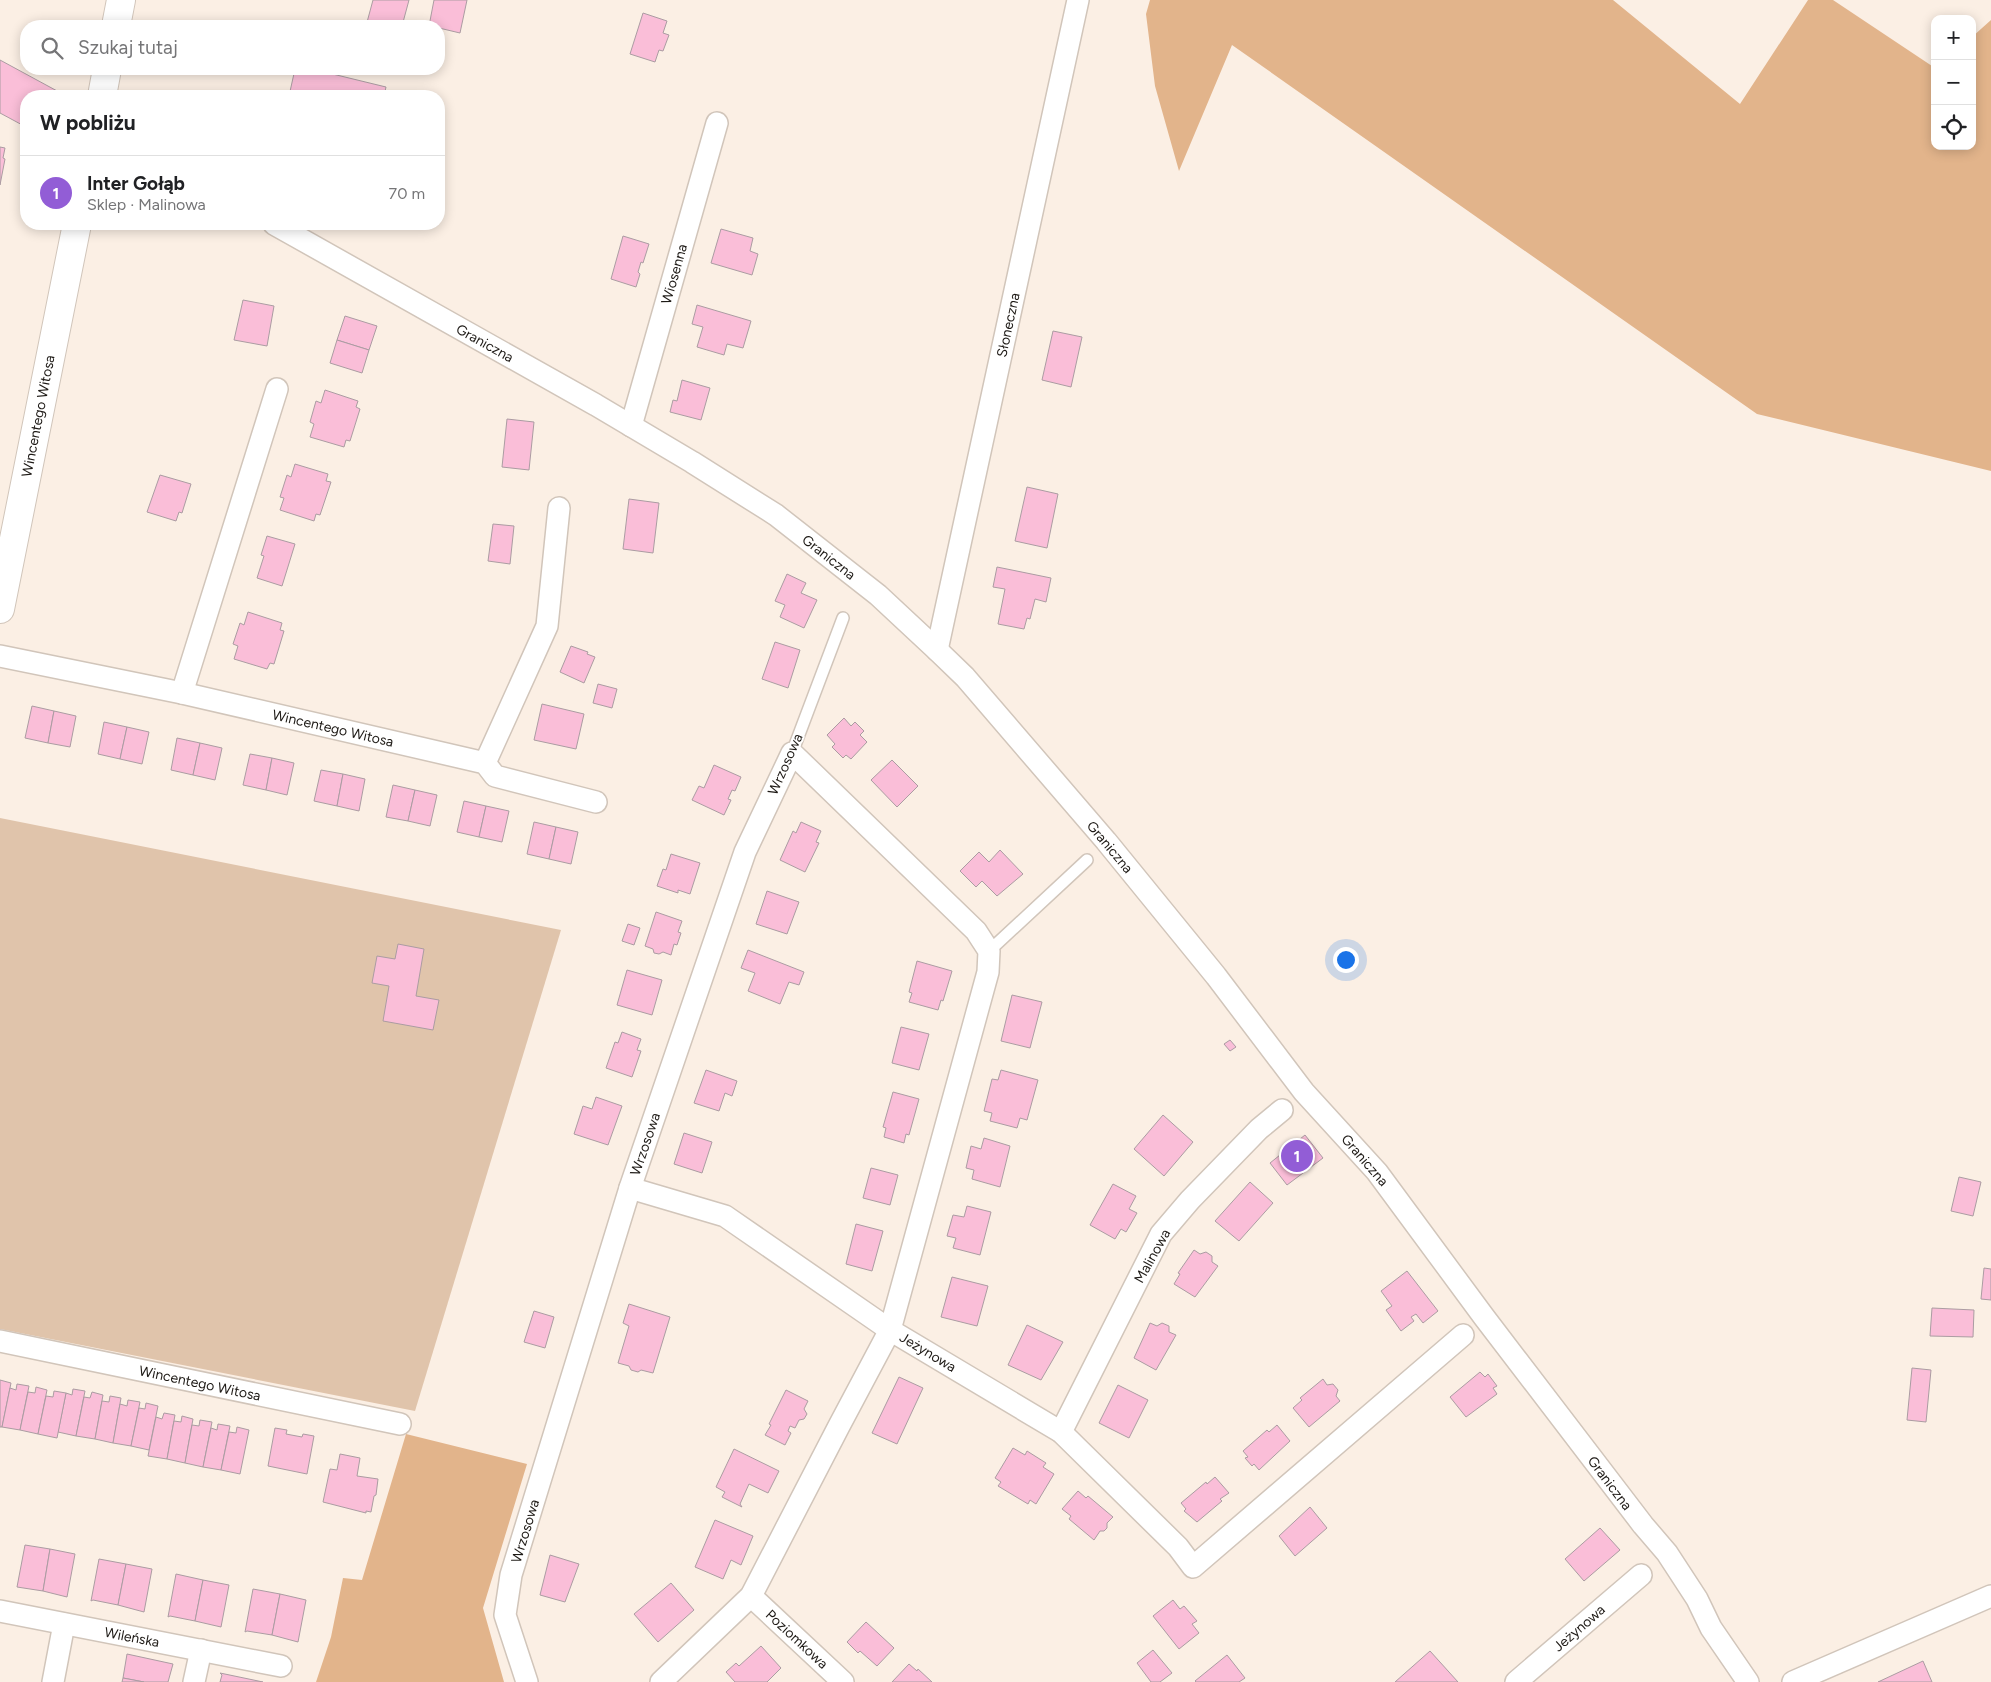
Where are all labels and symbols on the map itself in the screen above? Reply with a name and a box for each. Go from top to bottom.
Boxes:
street label: Wiosenna [658,242,691,306]
street label: Słoneczna [993,291,1024,359]
street label: Graniczna [453,321,516,366]
street label: Wincentego Witosa [18,354,59,479]
street label: Graniczna [799,531,859,583]
street label: Wincentego Witosa [271,706,395,751]
street label: Wrzosowa [764,731,807,798]
street label: Graniczna [1083,818,1136,877]
your location [1333,947,1359,973]
street label: Wrzosowa [627,1110,664,1178]
street label: Graniczna [1338,1131,1392,1190]
pin: 1 [1281,1137,1313,1175]
street label: Malinowa [1131,1226,1174,1286]
street label: Jeżynowa [896,1329,959,1376]
street label: Wincentego Witosa [137,1362,262,1405]
street label: Graniczna [1584,1453,1635,1514]
street label: Wrzosowa [508,1497,543,1565]
street label: Jeżynowa [1550,1601,1609,1655]
street label: Poziomkowa [762,1606,831,1672]
street label: Wileńska [103,1624,161,1651]

